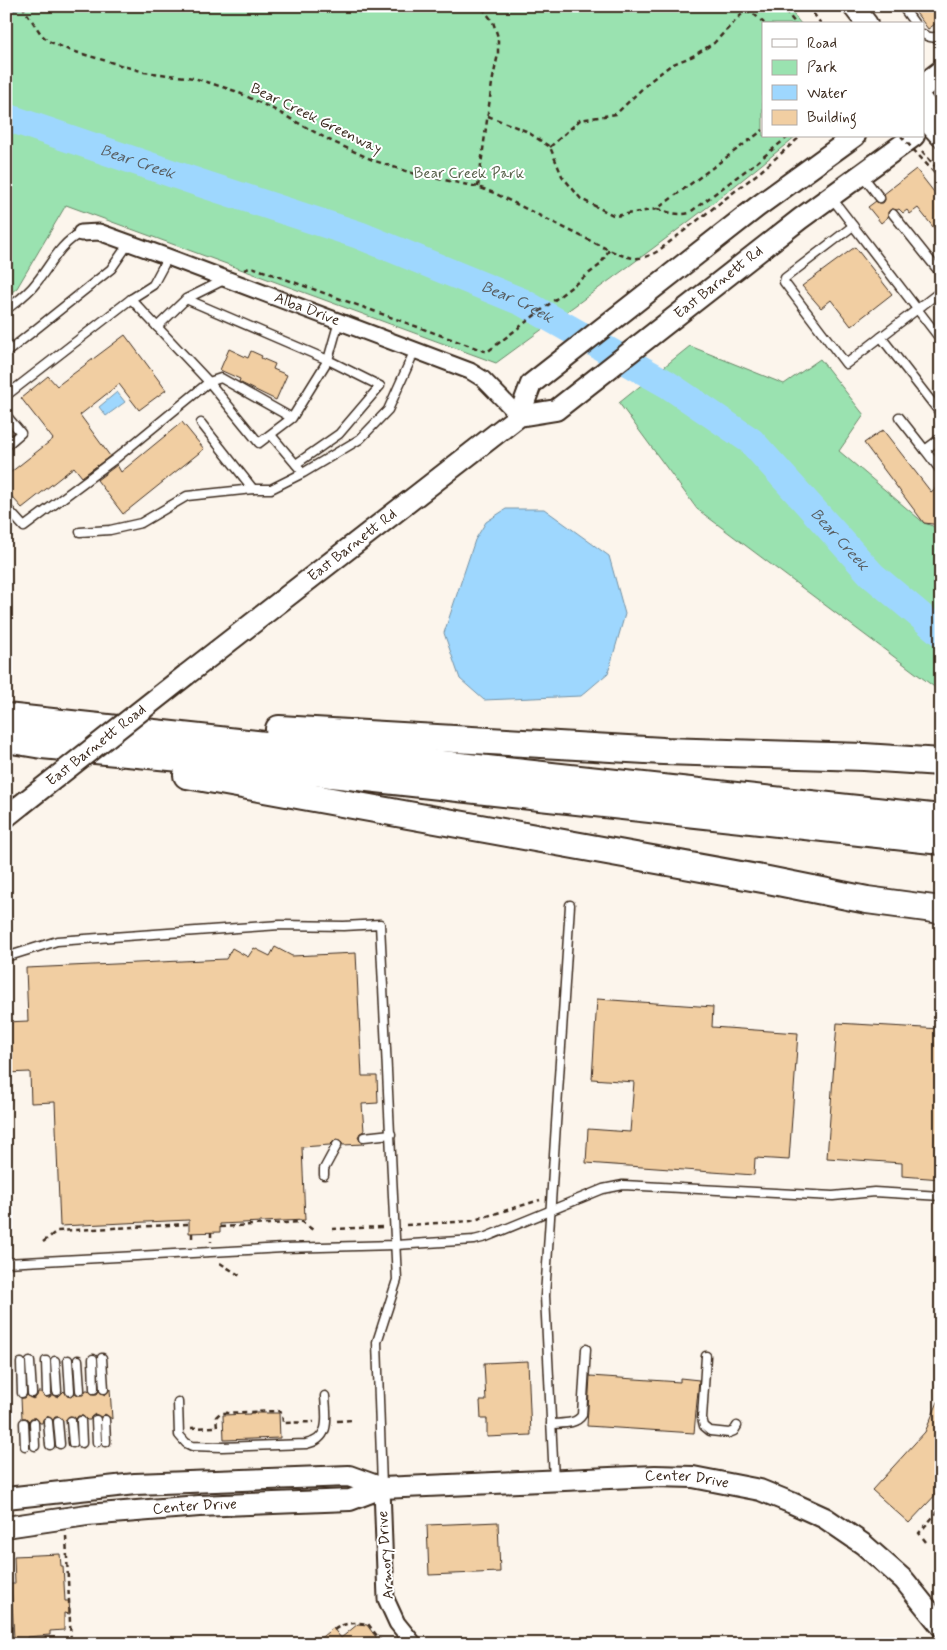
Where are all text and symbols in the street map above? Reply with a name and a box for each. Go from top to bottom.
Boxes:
legend [762,22,924,138]
text: Road [807,34,837,54]
text: Park [807,58,837,78]
street label: Bear Creek Greenway [247,79,385,159]
text: Water [807,84,847,104]
text: Building [807,108,857,129]
water label: Bear Creek [98,139,179,185]
park label: Bear Creek Park [414,164,525,184]
street label: East Barnett Rd [670,242,767,324]
water label: Bear Creek [478,276,558,329]
street label: Alba Drive [271,288,343,331]
street label: East Barnett Rd [304,504,401,586]
water label: Bear Creek [806,504,874,576]
street label: East Barnett Road [42,700,150,791]
street label: Center Drive [645,1466,731,1494]
street label: Center Drive [152,1494,238,1520]
street label: Armory Drive [373,1510,399,1600]

